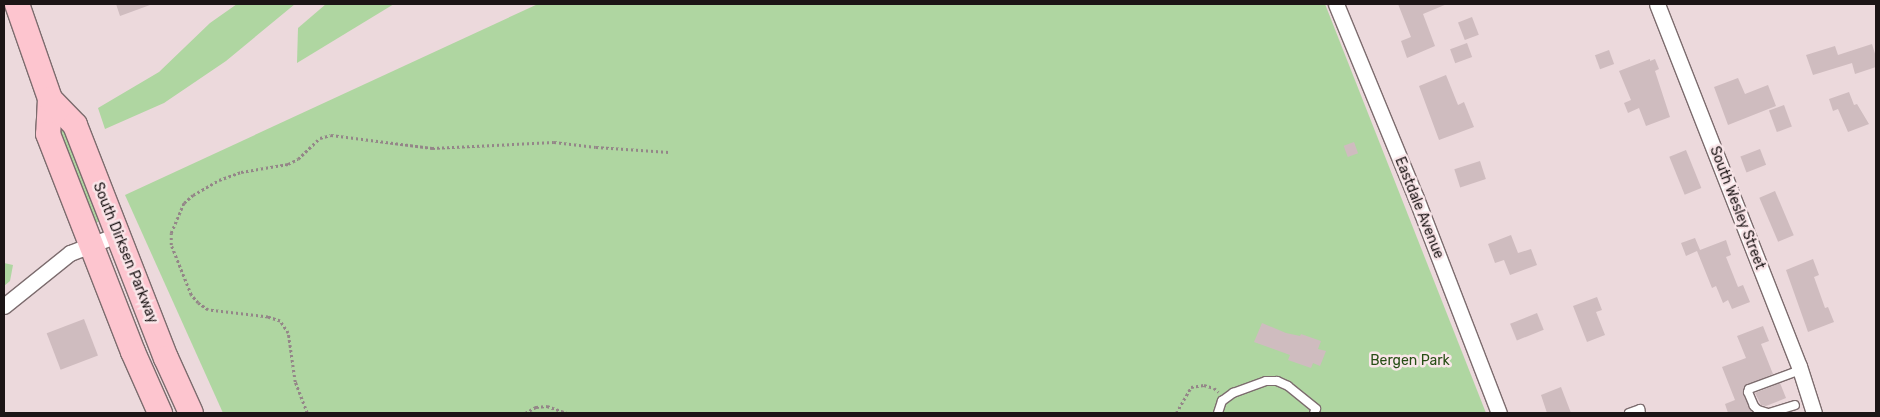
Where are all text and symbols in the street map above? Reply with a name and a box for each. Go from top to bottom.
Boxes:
street label: South Wesley Street [1706,144,1768,272]
street label: Eastdale Avenue [1391,155,1447,261]
street label: South Dirksen Parkway [89,180,161,326]
park label: Bergen Park [1370,353,1450,369]

